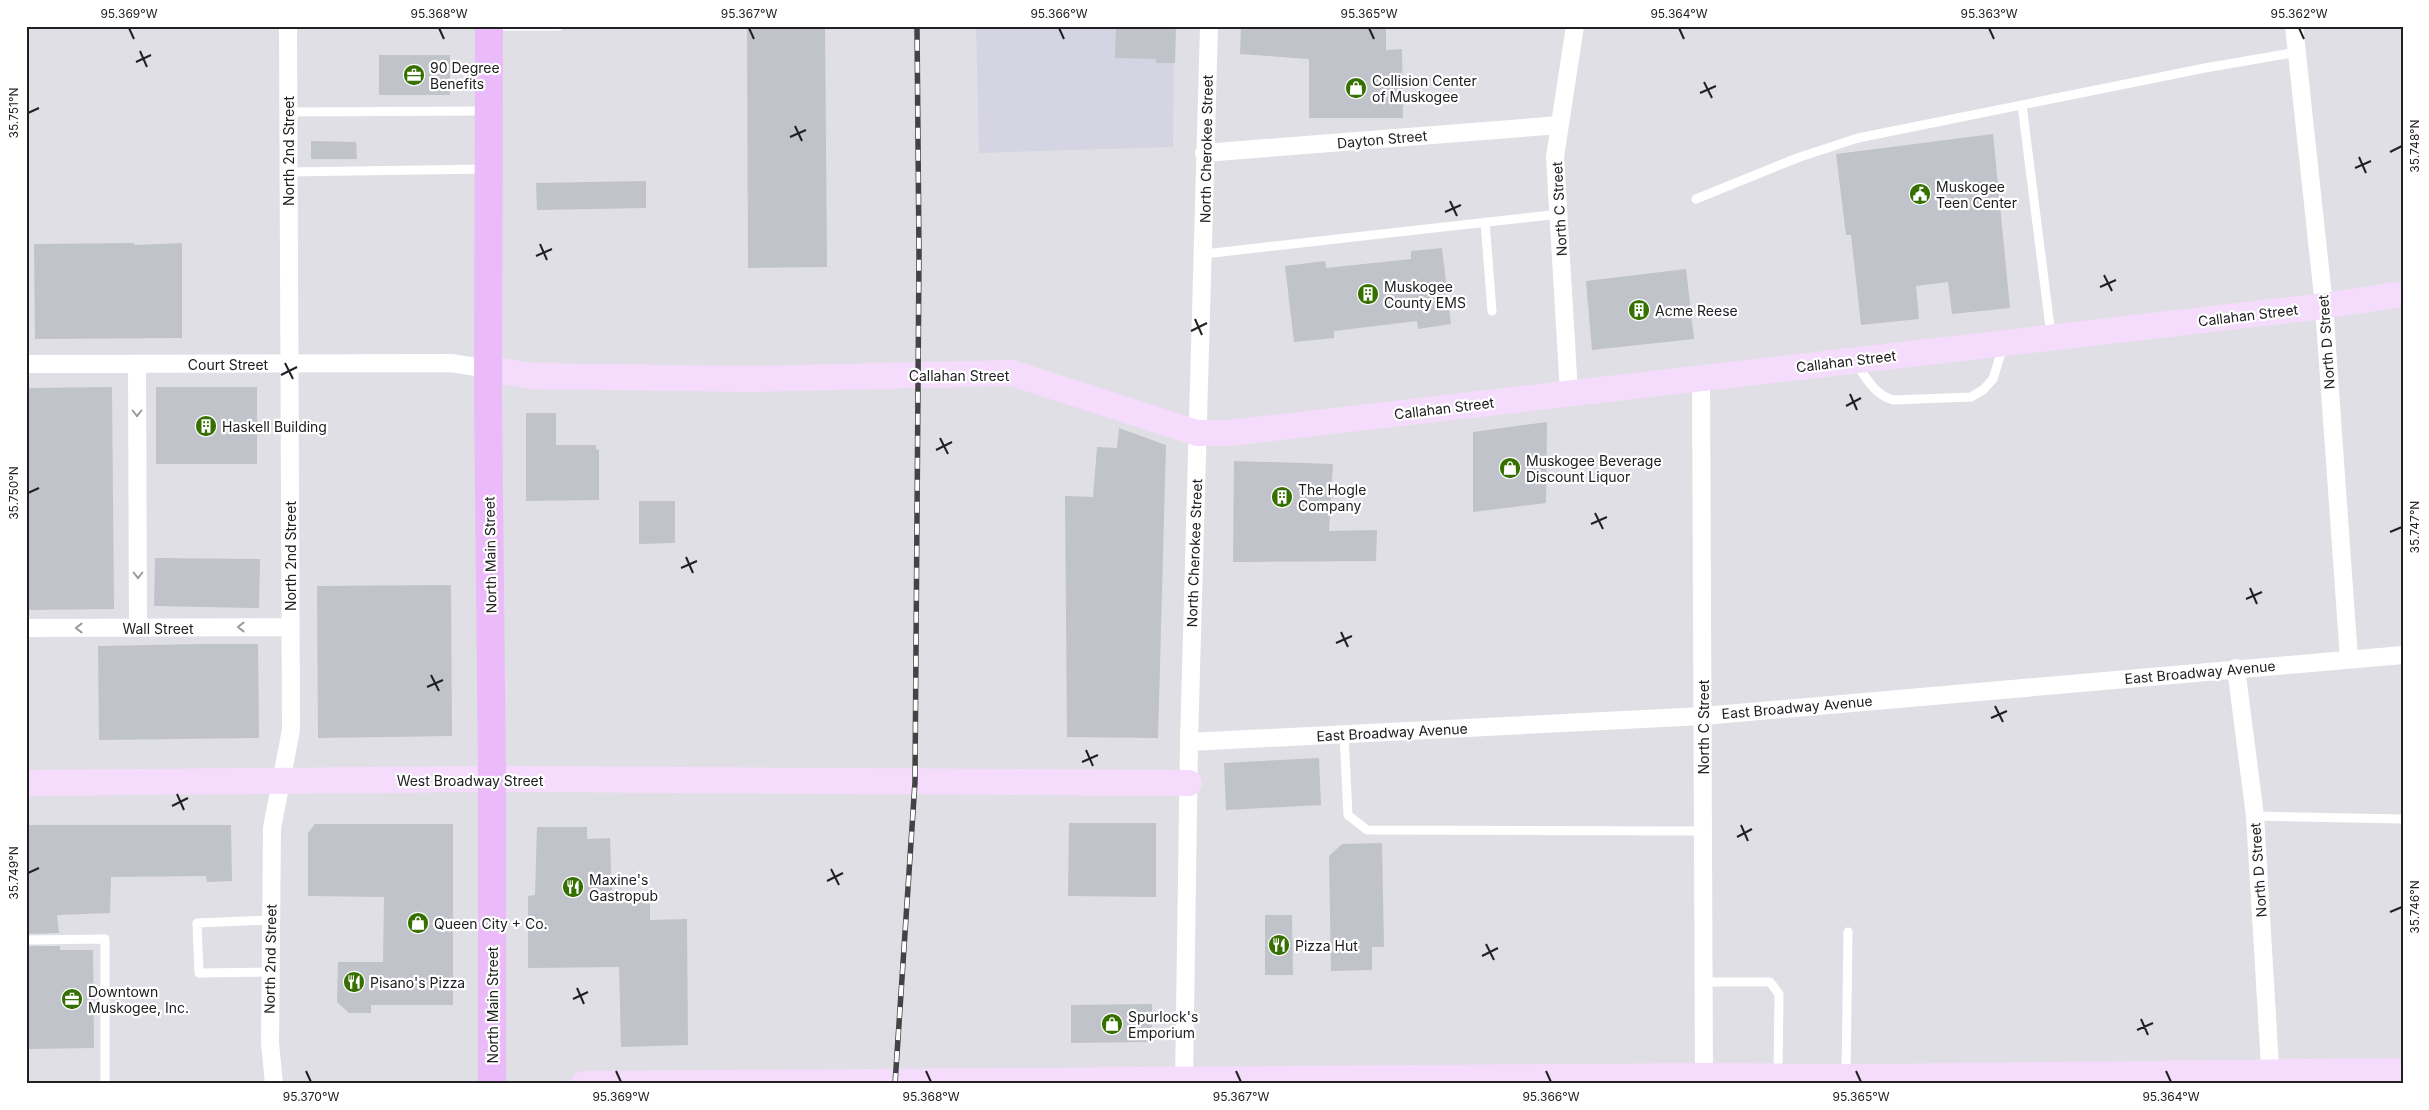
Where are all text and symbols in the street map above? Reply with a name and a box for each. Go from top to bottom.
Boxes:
text: 95.369°W [100,6,158,21]
text: 95.368°W [411,6,468,21]
text: 95.367°W [721,6,777,21]
text: 95.366°W [1030,6,1088,21]
text: 95.365°W [1341,6,1398,21]
text: 95.364°W [1650,6,1708,21]
text: 95.363°W [1961,6,2018,21]
text: 95.362°W [2270,6,2328,21]
place label: 90 Degree Benefits [430,59,500,92]
office icon: 90 Degree Benefits [402,63,426,87]
place label: Collision Center of Muskogee [1372,72,1477,105]
street label: North Cherokee Street [1196,74,1216,223]
shop icon: Collision Center of Muskogee [1344,76,1368,100]
text: 35.751°N [6,87,21,139]
street label: North 2nd Street [280,96,297,206]
text: 35.748°N [2407,119,2422,173]
street label: Dayton Street [1336,127,1428,151]
street label: North C Street [1548,161,1570,257]
place label: Muskogee Teen Center [1936,178,2017,211]
public building icon: Muskogee Teen Center [1908,182,1932,206]
place label: Muskogee County EMS [1384,278,1466,311]
building icon: Muskogee County EMS [1356,282,1380,306]
street label: North D Street [2314,294,2338,390]
building icon: Acme Reese [1627,298,1651,322]
street label: Callahan Street [2197,300,2299,330]
place label: Acme Reese [1655,302,1738,319]
street label: Callahan Street [1795,346,1897,376]
street label: Court Street [188,356,269,373]
street label: Callahan Street [909,367,1010,384]
street label: Callahan Street [1393,393,1495,423]
one-way arrow [132,409,142,417]
building icon: Haskell Building [194,414,218,438]
place label: Haskell Building [222,418,327,435]
place label: Muskogee Beverage Discount Liquor [1526,452,1662,485]
shop icon: Muskogee Beverage Discount Liquor [1498,456,1522,480]
text: 35.750°N [6,466,21,520]
street label: North Cherokee Street [1183,478,1205,627]
place label: The Hogle Company [1298,481,1366,514]
building icon: The Hogle Company [1270,485,1294,509]
street label: North Main Street [480,496,500,614]
street label: North 2nd Street [282,501,299,611]
text: 35.747°N [2407,501,2422,553]
one-way arrow [133,572,143,579]
street label: Wall Street [122,620,194,637]
one-way arrow [237,622,245,632]
one-way arrow [75,623,82,633]
street label: East Broadway Avenue [2124,657,2276,687]
street label: North C Street [1695,679,1712,774]
street label: East Broadway Avenue [1721,692,1873,722]
street label: East Broadway Avenue [1316,720,1468,744]
street label: West Broadway Street [397,772,544,789]
street label: North D Street [2246,822,2270,918]
text: 35.749°N [6,846,21,900]
place label: Maxine's Gastropub [589,871,658,904]
restaurant icon: Maxine's Gastropub [561,875,585,899]
text: 35.746°N [2407,880,2422,934]
street label: North 2nd Street [261,903,279,1014]
shop icon: Queen City + Co. [406,911,430,935]
place label: Queen City + Co. [434,915,548,932]
restaurant icon: Pizza Hut [1267,933,1291,957]
place label: Pizza Hut [1295,937,1358,954]
street label: North Main Street [484,946,501,1063]
restaurant icon: Pisano's Pizza [342,970,366,994]
place label: Pisano's Pizza [370,974,465,991]
place label: Downtown Muskogee, Inc. [88,983,189,1016]
office icon: Downtown Muskogee, Inc. [60,987,84,1011]
place label: Spurlock's Emporium [1128,1008,1198,1041]
shop icon: Spurlock's Emporium [1100,1012,1124,1036]
text: 95.370°W [283,1089,339,1104]
text: 95.369°W [592,1089,650,1104]
text: 95.368°W [903,1089,960,1104]
text: 95.367°W [1213,1089,1269,1104]
text: 95.366°W [1522,1089,1580,1104]
text: 95.365°W [1833,1089,1890,1104]
text: 95.364°W [2142,1089,2200,1104]

